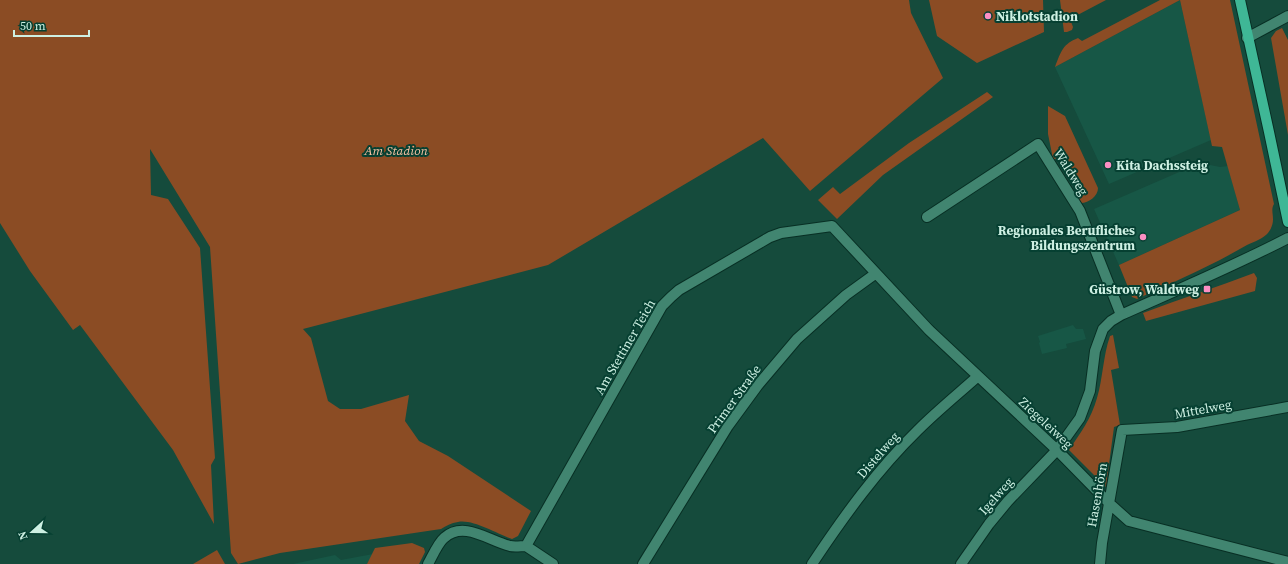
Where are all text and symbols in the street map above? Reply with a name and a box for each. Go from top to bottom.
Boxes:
place label: Niklotstadion [996,8,1078,25]
marker: Niklotstadion [983,11,993,21]
scale bar [14,12,89,38]
text: 50 m [20,18,46,34]
park label: Am Stadion [363,142,429,159]
street label: Waldweg [1050,145,1092,199]
place label: Kita Dachssteig [1116,157,1208,174]
marker: Kita Dachssteig [1103,160,1113,170]
place label: Regionales Berufliches Bildungszentrum [998,222,1135,254]
marker: Regionales Berufliches Bildungszentrum [1138,232,1148,242]
place label: Güstrow, Waldweg [1089,281,1199,298]
marker: Güstrow, Waldweg [1202,284,1212,294]
street label: Am Stettiner Teich [591,296,659,398]
street label: Primer Straße [703,361,765,437]
street label: Ziegeleiweg [1015,394,1077,453]
street label: Mittelweg [1173,396,1233,422]
street label: Distelweg [853,428,903,482]
street label: Hasenhörn [1083,461,1111,529]
street label: Igelweg [975,473,1017,518]
north arrow [12,512,52,552]
text: N [15,529,32,542]

